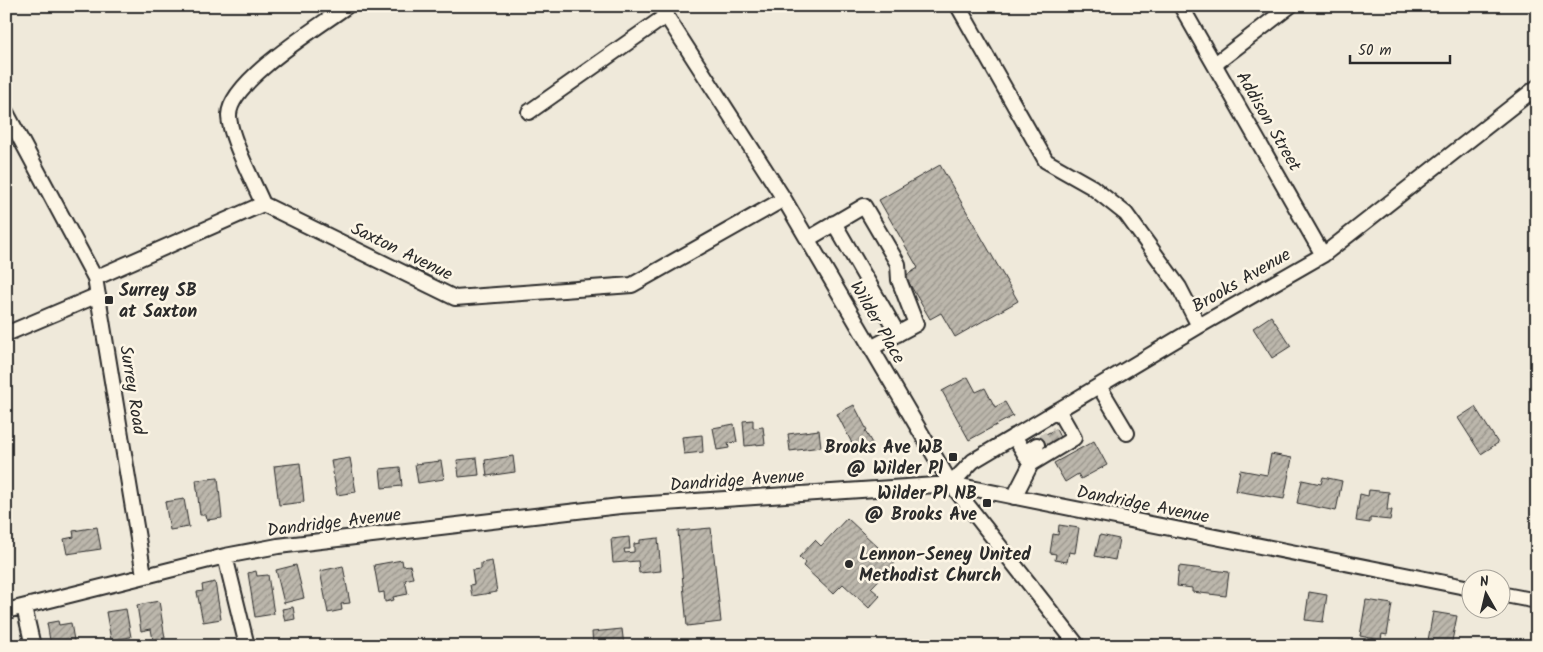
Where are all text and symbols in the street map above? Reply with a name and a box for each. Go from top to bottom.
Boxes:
scale bar [1350,32,1450,64]
text: 50 m [1358,39,1392,63]
street label: Addison Street [1227,66,1309,178]
street label: Saxton Avenue [345,215,457,290]
street label: Brooks Avenue [1187,241,1297,321]
street label: Wilder Place [841,276,912,370]
place label: Surrey SB at Saxton [119,277,197,327]
marker: Surrey SB at Saxton [103,294,115,306]
street label: Surrey Road [110,344,153,438]
place label: Brooks Ave WB @ Wilder Pl [825,434,943,484]
marker: Brooks Ave WB @ Wilder Pl [947,451,959,463]
street label: Dandridge Avenue [669,462,805,501]
street label: Dandridge Avenue [1074,478,1212,533]
place label: Wilder Pl NB @ Brooks Ave [865,480,977,530]
marker: Wilder Pl NB @ Brooks Ave [981,497,993,509]
street label: Dandridge Avenue [266,501,403,546]
place label: Lennon-Seney United Methodist Church [859,541,1031,591]
marker: Lennon-Seney United Methodist Church [843,558,855,570]
north arrow [1460,570,1510,620]
text: N [1478,571,1490,594]

